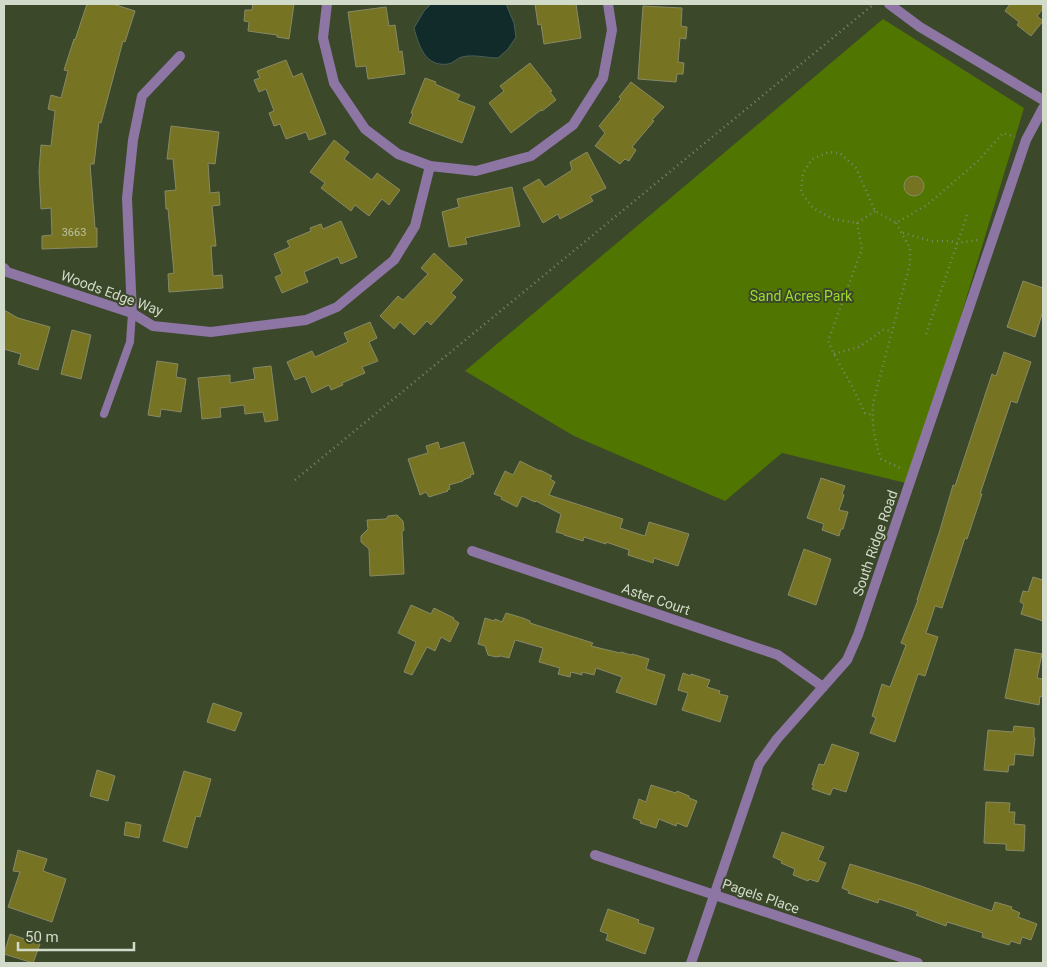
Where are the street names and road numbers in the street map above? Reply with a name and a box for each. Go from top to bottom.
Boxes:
street label: Woods Edge Way [59,267,166,319]
street label: South Ridge Road [849,488,901,598]
street label: Aster Court [620,580,693,618]
street label: Pagels Place [720,875,802,917]

